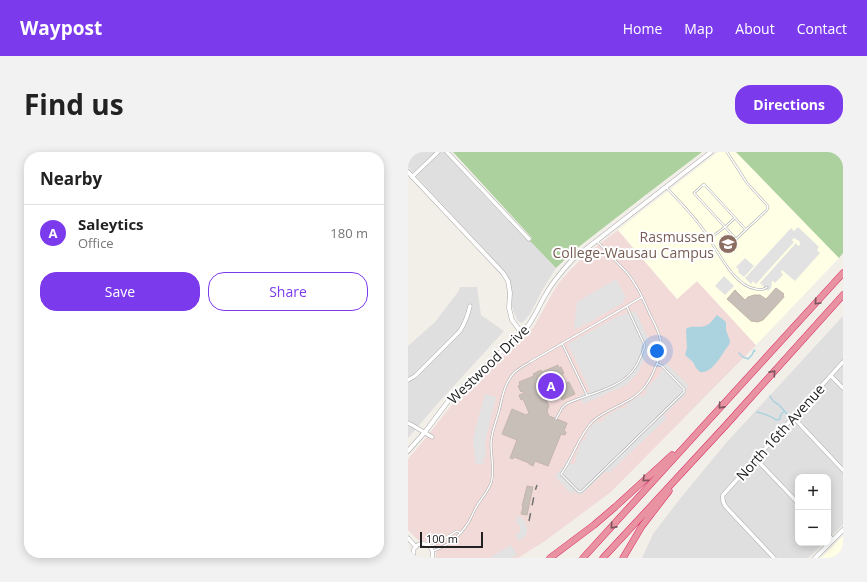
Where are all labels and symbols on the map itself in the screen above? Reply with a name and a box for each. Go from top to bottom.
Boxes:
place label: Rasmussen College-Wausau Campus [553,227,714,262]
school or university icon: Rasmussen College-Wausau Campus [717,233,739,255]
one-way arrow [814,297,821,305]
street label: Westwood Drive [443,320,533,408]
your location [647,341,667,361]
one-way arrow [768,370,776,378]
pin: A [538,371,564,401]
street label: North 16th Avenue [731,380,829,484]
one-way arrow [719,402,726,409]
one-way arrow [643,475,650,482]
one-way arrow [610,521,617,529]
scale bar [420,530,483,549]

